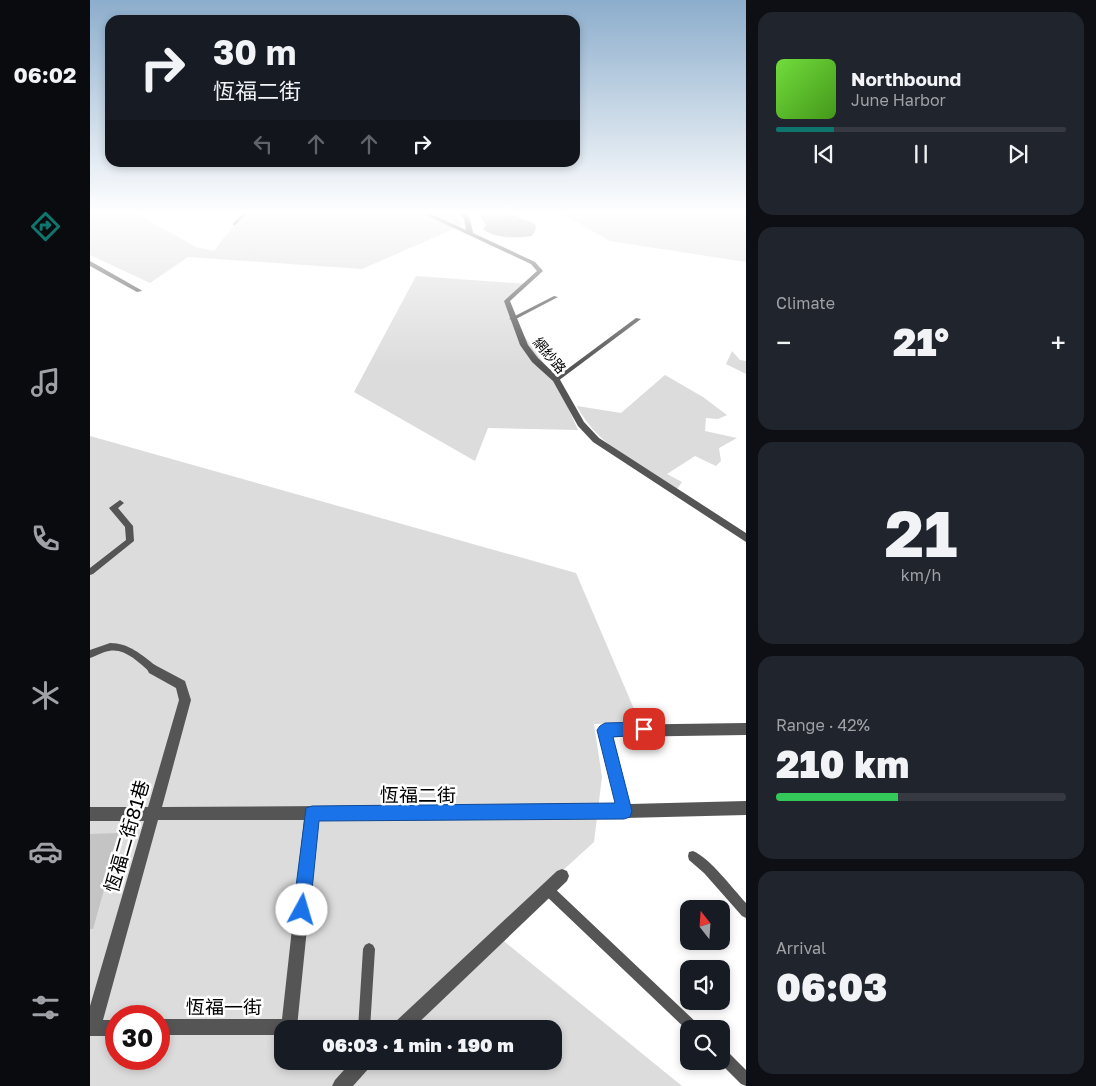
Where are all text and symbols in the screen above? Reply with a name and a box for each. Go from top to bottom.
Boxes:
text: 30 m [213,31,296,73]
icon: right [130,35,195,100]
text: 06:02 [13,61,77,88]
text: Northbound [851,67,961,90]
text: 恆福二街 [213,77,301,104]
text: June Harbor [851,90,946,110]
icon: left [249,130,277,158]
icon: ahead [302,130,330,158]
icon: ahead [355,130,383,158]
icon: right [408,130,436,158]
icon: previous [810,140,838,168]
icon: pause [907,140,935,168]
icon: next [1004,140,1032,168]
icon: directions [28,209,63,244]
text: Climate [776,293,835,313]
text: 21° [893,319,949,364]
text: − [776,326,791,359]
text: + [1051,326,1066,359]
street label: 網紗路 [530,333,570,377]
icon: music [28,365,63,400]
text: 21 [884,493,958,571]
icon: phone [28,521,63,556]
text: km/h [901,565,941,585]
icon: climate [28,678,63,713]
pin [623,708,665,750]
icon: arrive [630,715,658,743]
text: Range · 42% [776,715,870,735]
text: 210 km [776,741,909,786]
street label: 恆福二街81巷 [99,777,153,895]
street label: 恆福二街 [380,783,456,806]
icon: car [28,834,63,869]
position arrow [275,883,327,935]
north arrow [680,900,730,950]
map controls [680,900,730,1070]
text: Arrival [776,938,826,958]
button: sound [680,960,730,1010]
text: 06:03 [776,964,887,1009]
icon: filters [28,990,63,1025]
street label: 恆福一街 [186,995,262,1018]
speed limit sign: 30 [105,1005,170,1070]
button: search [680,1020,730,1070]
text: 06:03 · 1 min · 190 m [322,1033,514,1056]

